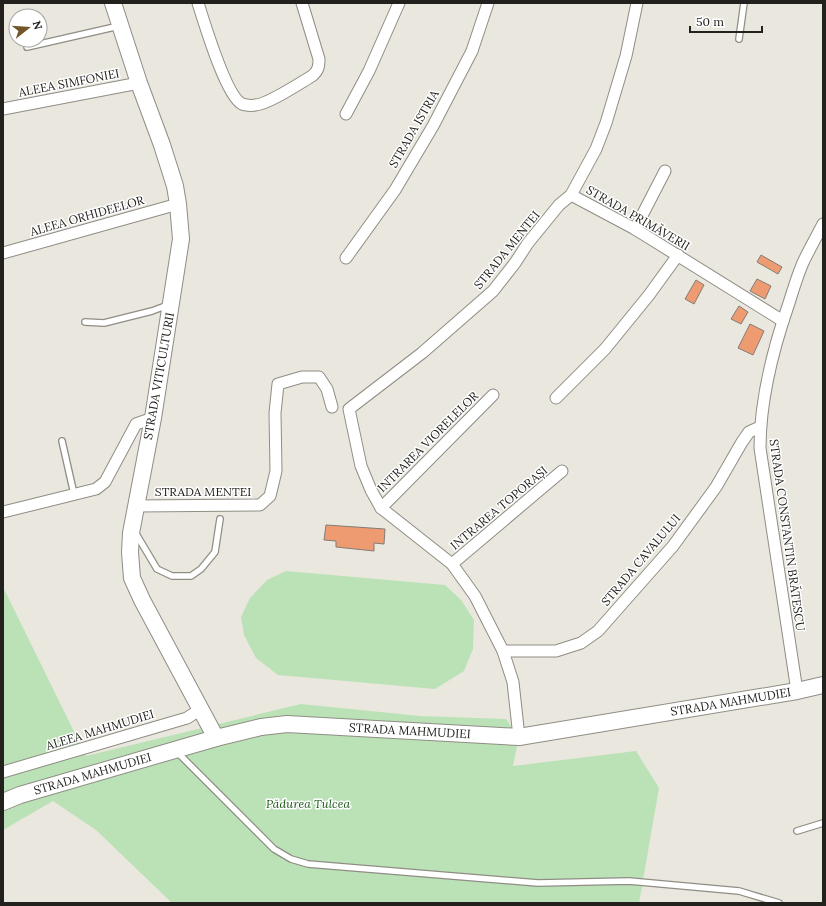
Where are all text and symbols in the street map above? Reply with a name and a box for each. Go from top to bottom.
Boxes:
north arrow [8,8,48,48]
scale bar [690,8,762,34]
text: 50 m [696,14,724,29]
text: N [30,19,46,32]
street label: ALEEA SIMFONIEI [16,65,121,100]
street label: STRADA ISTRIA [385,87,442,170]
street label: STRADA PRIMĂVERII [584,182,693,253]
street label: ALEEA ORHIDEELOR [27,192,146,239]
street label: STRADA MENTEI [470,208,543,292]
street label: STRADA VITICULTURII [140,311,177,441]
street label: INTRAREA VIORELELOR [374,388,481,495]
street label: STRADA CONSTANTIN BRĂTESCU [767,438,808,632]
street label: INTRAREA TOPORAȘI [447,463,550,553]
street label: STRADA MENTEI [155,484,251,499]
street label: STRADA CAVALULUI [598,511,683,609]
street label: STRADA MAHMUDIEI [669,684,792,719]
street label: ALEEA MAHMUDIEI [43,706,156,753]
street label: STRADA MAHMUDIEI [349,719,471,741]
street label: STRADA MAHMUDIEI [32,749,153,798]
park label: Pădurea Tulcea [266,796,351,811]

